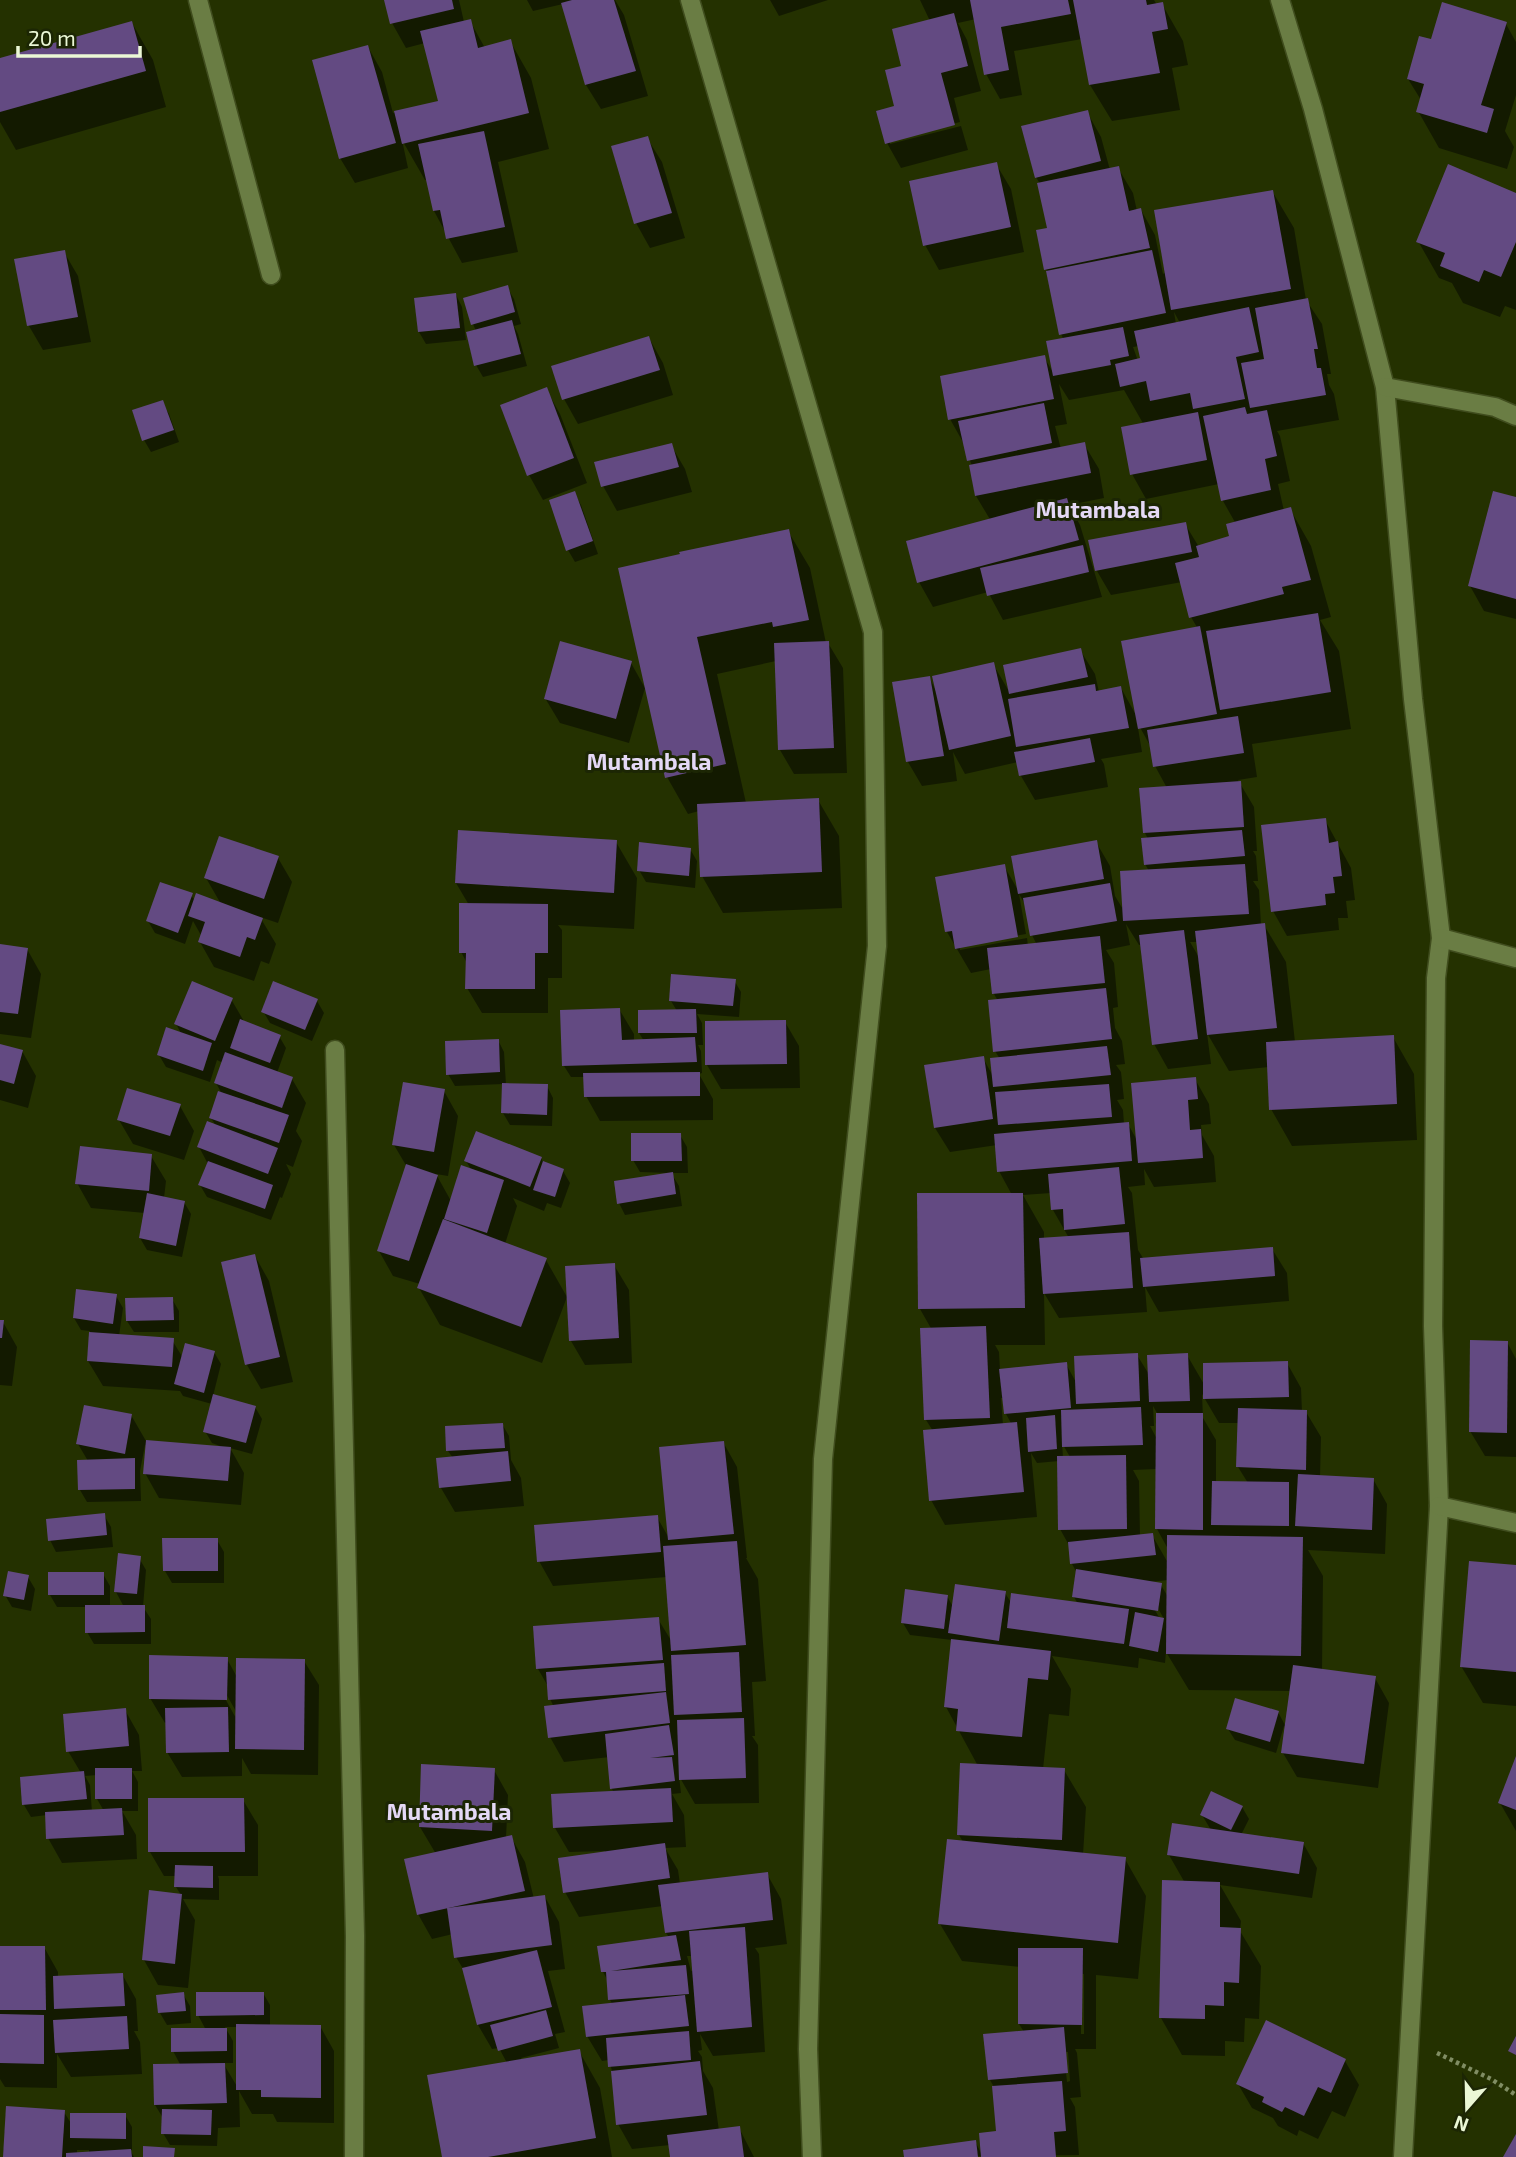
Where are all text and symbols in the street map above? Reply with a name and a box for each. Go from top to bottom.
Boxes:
scale bar [18,14,140,58]
text: 20 m [28,25,76,50]
district label: Mutambala [1036,495,1160,523]
district label: Mutambala [587,747,711,775]
district label: Mutambala [387,1797,511,1825]
north arrow [1432,2073,1502,2143]
text: N [1451,2111,1471,2138]

